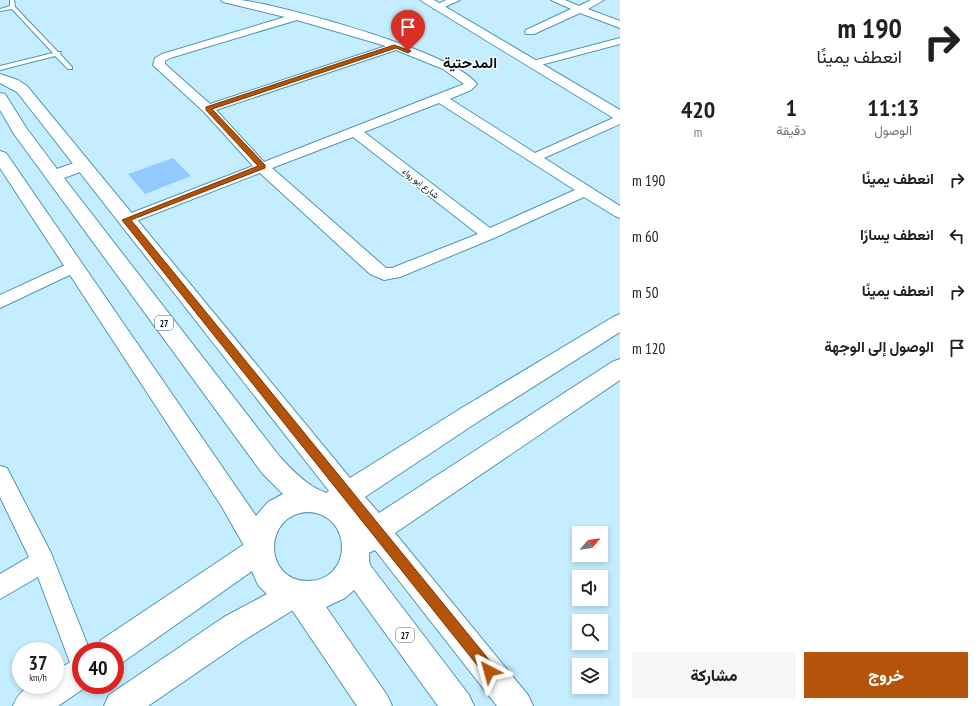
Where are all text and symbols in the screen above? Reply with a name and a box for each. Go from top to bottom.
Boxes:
text: 190 m [838,9,902,46]
pin [391,10,425,51]
icon: arrive [397,16,419,38]
icon: right [916,16,968,68]
text: انعطف يمينًا [816,45,902,68]
district label: المدحتية [443,53,497,72]
text: 1 [786,92,797,123]
text: 11:13 [867,92,919,123]
text: 420 [681,94,715,125]
text: دقيقة [776,122,806,139]
text: الوصول [874,122,912,139]
text: m [694,124,702,141]
street label: شارع ابو رواء [400,165,441,201]
text: انعطف يمينًا [862,169,934,188]
icon: right [946,169,968,191]
text: 190 m [632,171,665,190]
text: انعطف يسارًا [860,225,934,244]
icon: left [946,225,968,247]
text: 60 m [632,227,658,246]
text: انعطف يمينًا [862,281,934,300]
icon: right [946,281,968,303]
text: 50 m [632,283,658,302]
road number: 27 [155,316,173,330]
text: الوصول إلى الوجهة [824,337,934,356]
icon: arrive [946,337,968,359]
text: 120 m [632,339,665,358]
north arrow [572,526,608,562]
map controls [572,526,608,694]
button: sound [572,570,608,606]
button: search [572,614,608,650]
road number: 27 [396,628,414,642]
speed limit sign: 40 [72,642,124,694]
text: 37 [28,650,48,676]
position arrow [468,650,510,692]
button: مشاركة [632,652,796,698]
button: خروج [804,652,968,698]
button: layers [572,658,608,694]
text: km/h [29,671,47,684]

